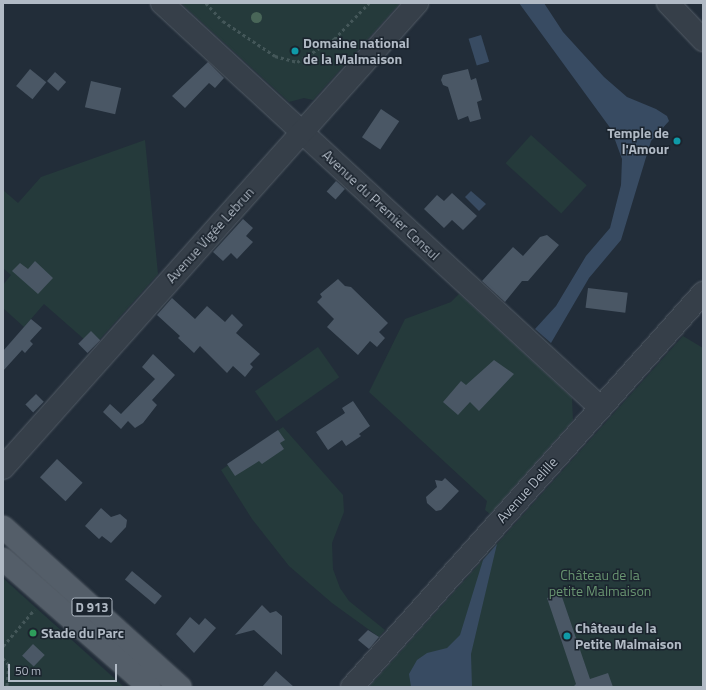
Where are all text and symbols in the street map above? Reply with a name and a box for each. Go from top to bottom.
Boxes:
place label: Domaine national de la Malmaison [303,35,410,68]
marker: Domaine national de la Malmaison [290,46,300,56]
place label: Temple de l'Amour [607,125,669,158]
marker: Temple de l'Amour [672,136,682,146]
street label: Avenue du Premier Consul [319,146,443,264]
street label: Avenue Vigée Lebrun [162,184,258,286]
street label: Avenue Delille [493,454,561,526]
park label: Château de la petite Malmaison [549,567,651,600]
road number: D 913 [71,596,113,618]
place label: Château de la Petite Malmaison [575,620,682,652]
place label: Stade du Parc [41,625,124,641]
marker: Stade du Parc [28,628,38,638]
marker: Château de la Petite Malmaison [562,631,572,641]
scale bar [10,656,119,682]
text: 50 m [15,661,41,680]

